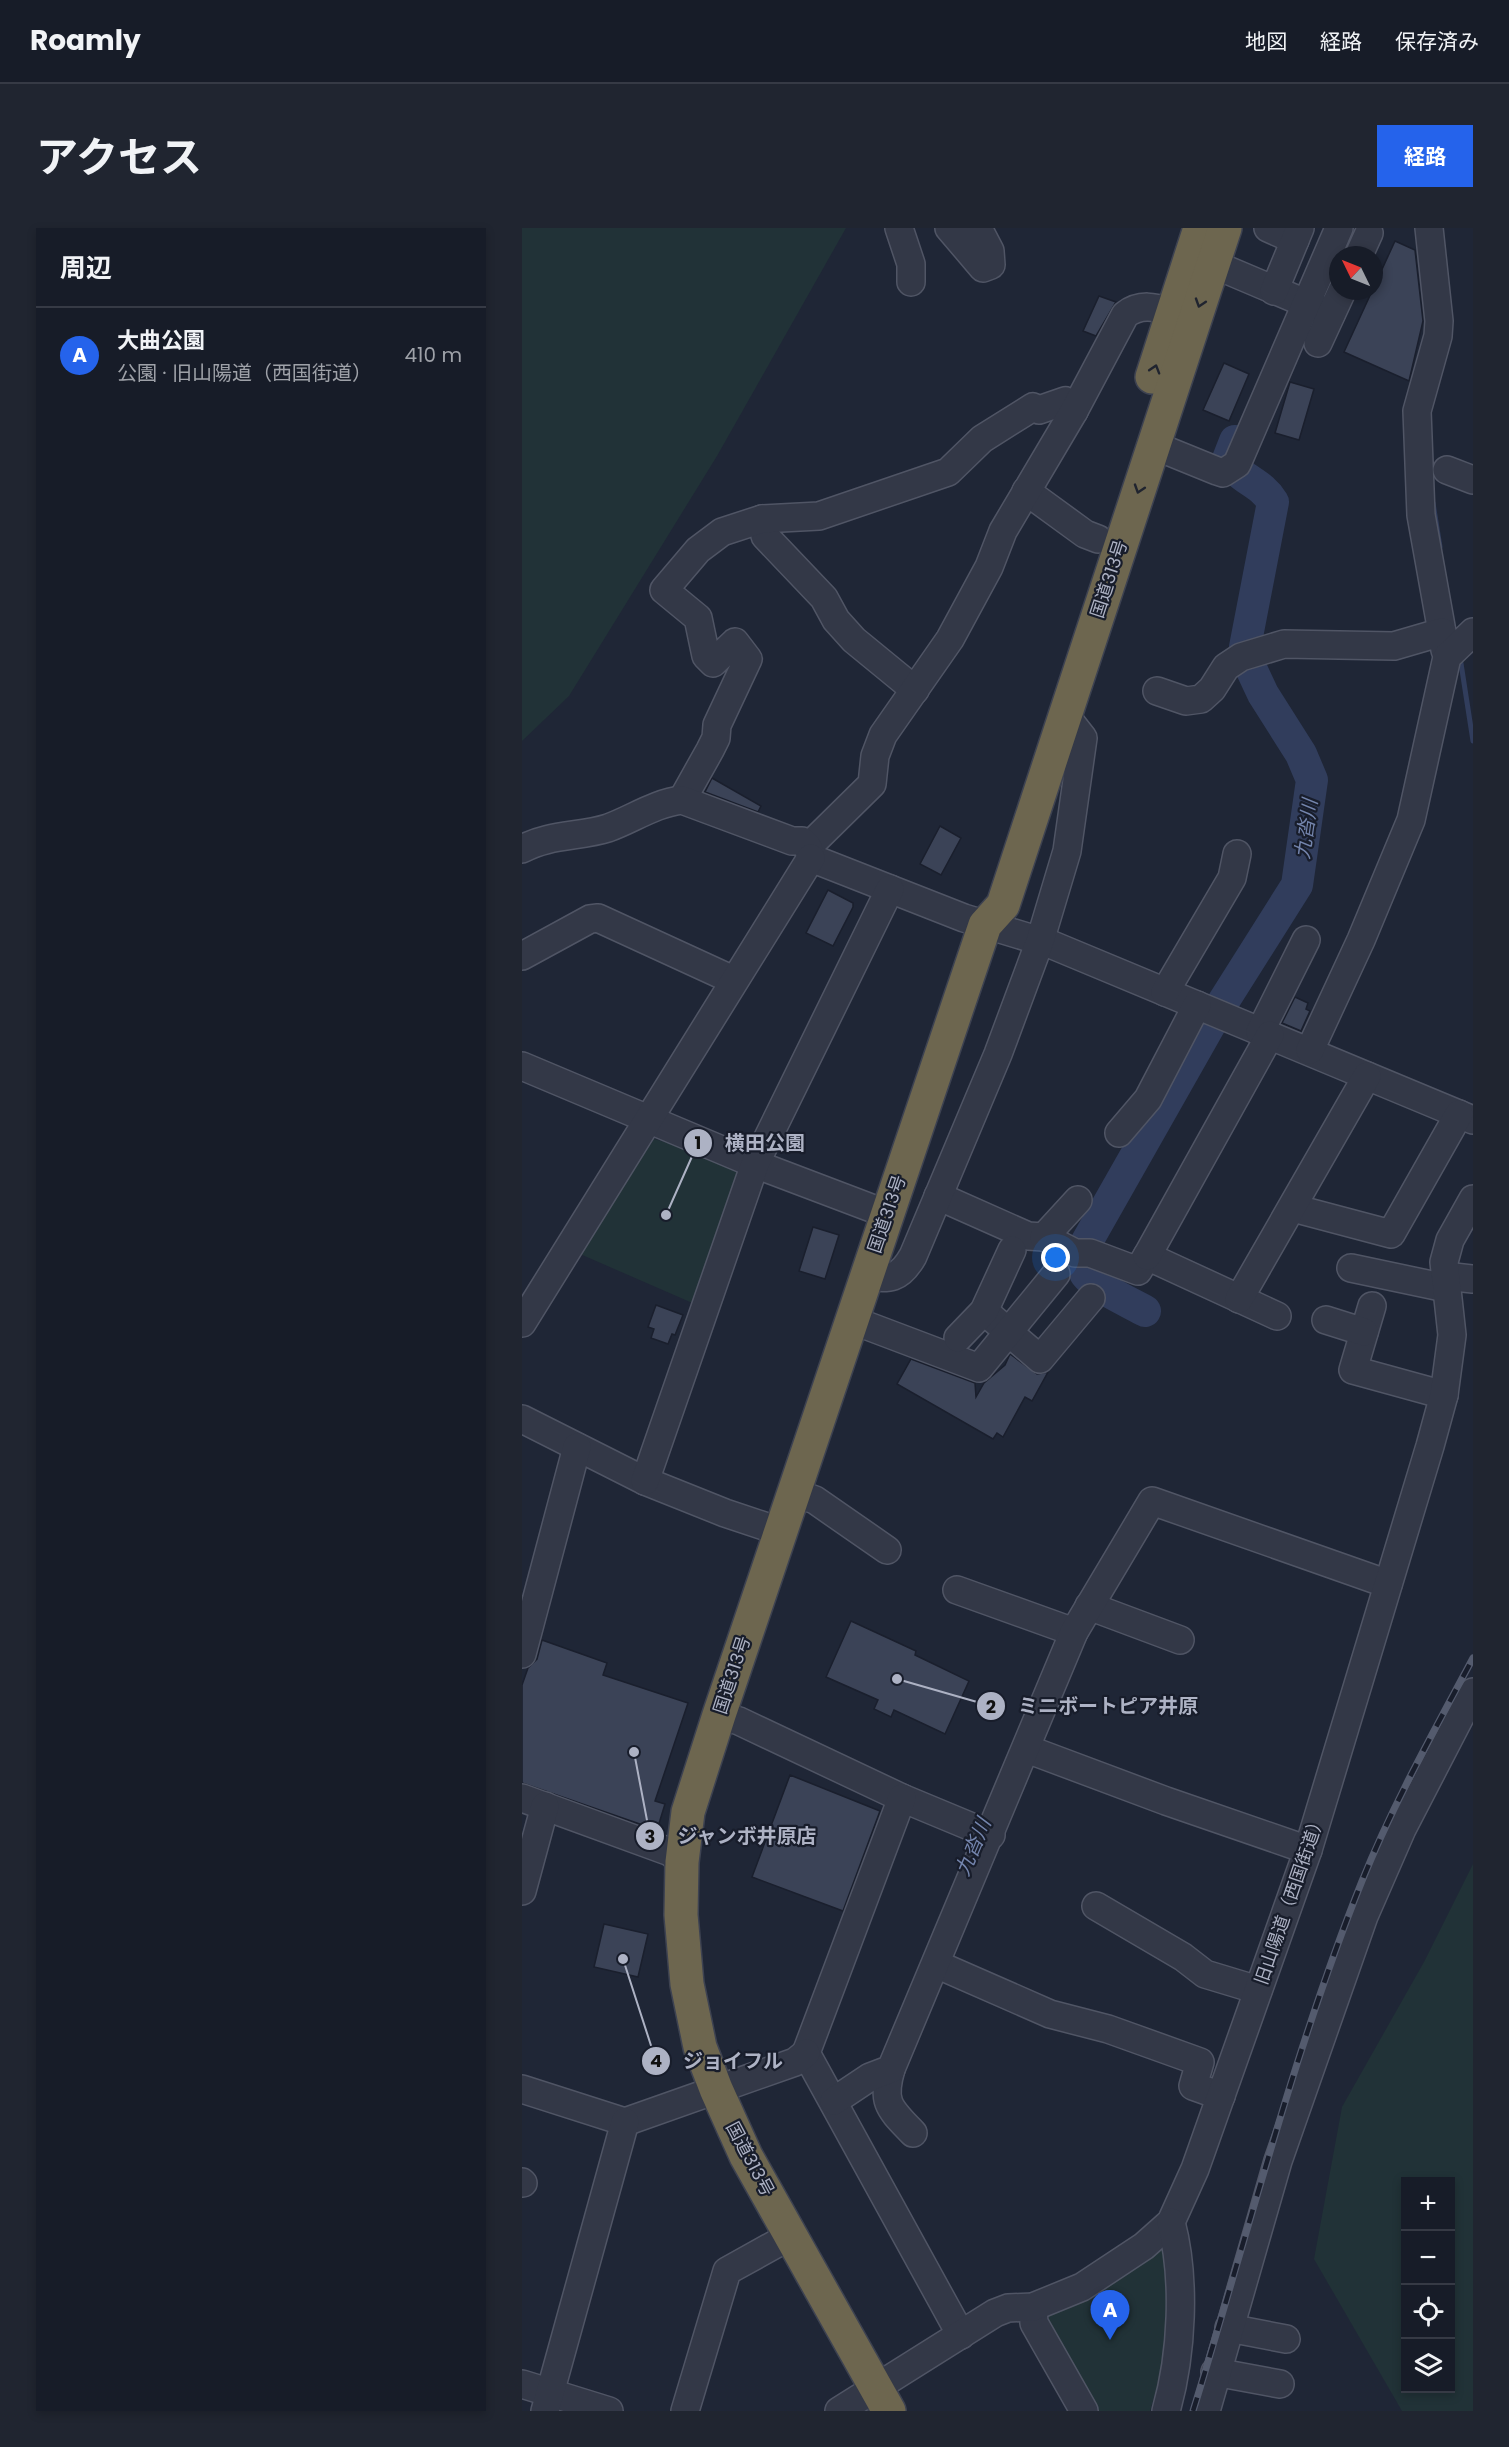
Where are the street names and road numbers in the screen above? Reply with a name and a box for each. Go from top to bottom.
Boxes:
street label: 国道313号 [1084,536,1133,621]
street label: 国道313号 [862,1171,912,1256]
street label: 国道313号 [707,1632,756,1717]
street label: 旧山陽道（西国街道） [1248,1810,1331,1988]
street label: 国道313号 [720,2117,780,2200]

